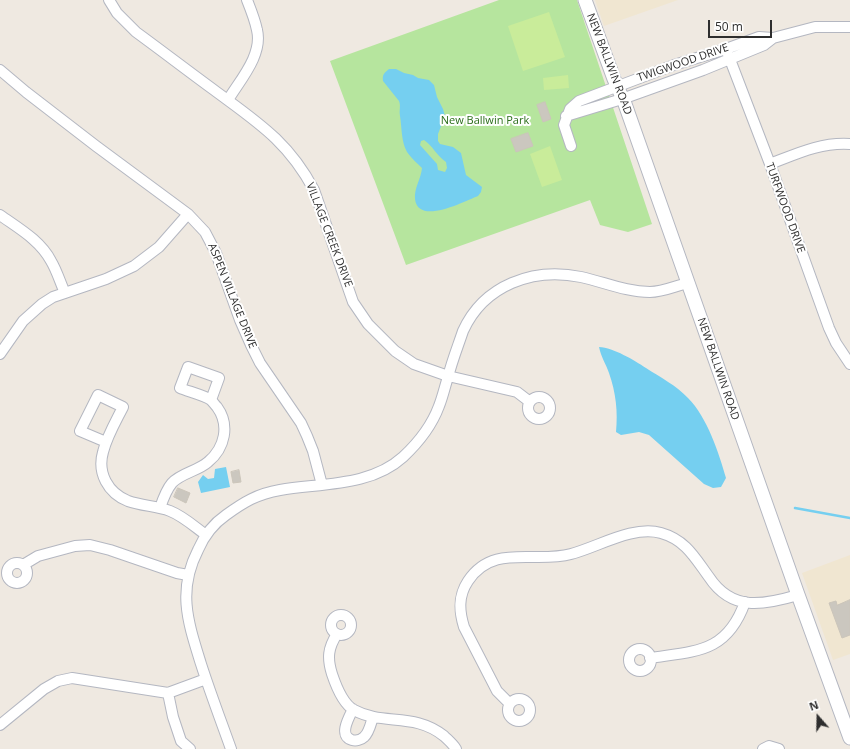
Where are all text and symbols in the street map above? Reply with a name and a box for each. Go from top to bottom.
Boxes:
street label: NEW BALLWIN ROAD [584,11,634,117]
scale bar [710,12,774,38]
text: 50 m [715,18,743,35]
street label: TWIGWOOD DRIVE [636,41,730,85]
park label: New Ballwin Park [441,114,529,128]
street label: TURFWOOD DRIVE [763,161,807,255]
street label: VILLAGE CREEK DRIVE [303,181,355,289]
street label: ASPEN VILLAGE DRIVE [205,241,259,351]
street label: NEW BALLWIN ROAD [694,316,742,422]
north arrow [798,697,838,737]
text: N [807,697,820,714]

